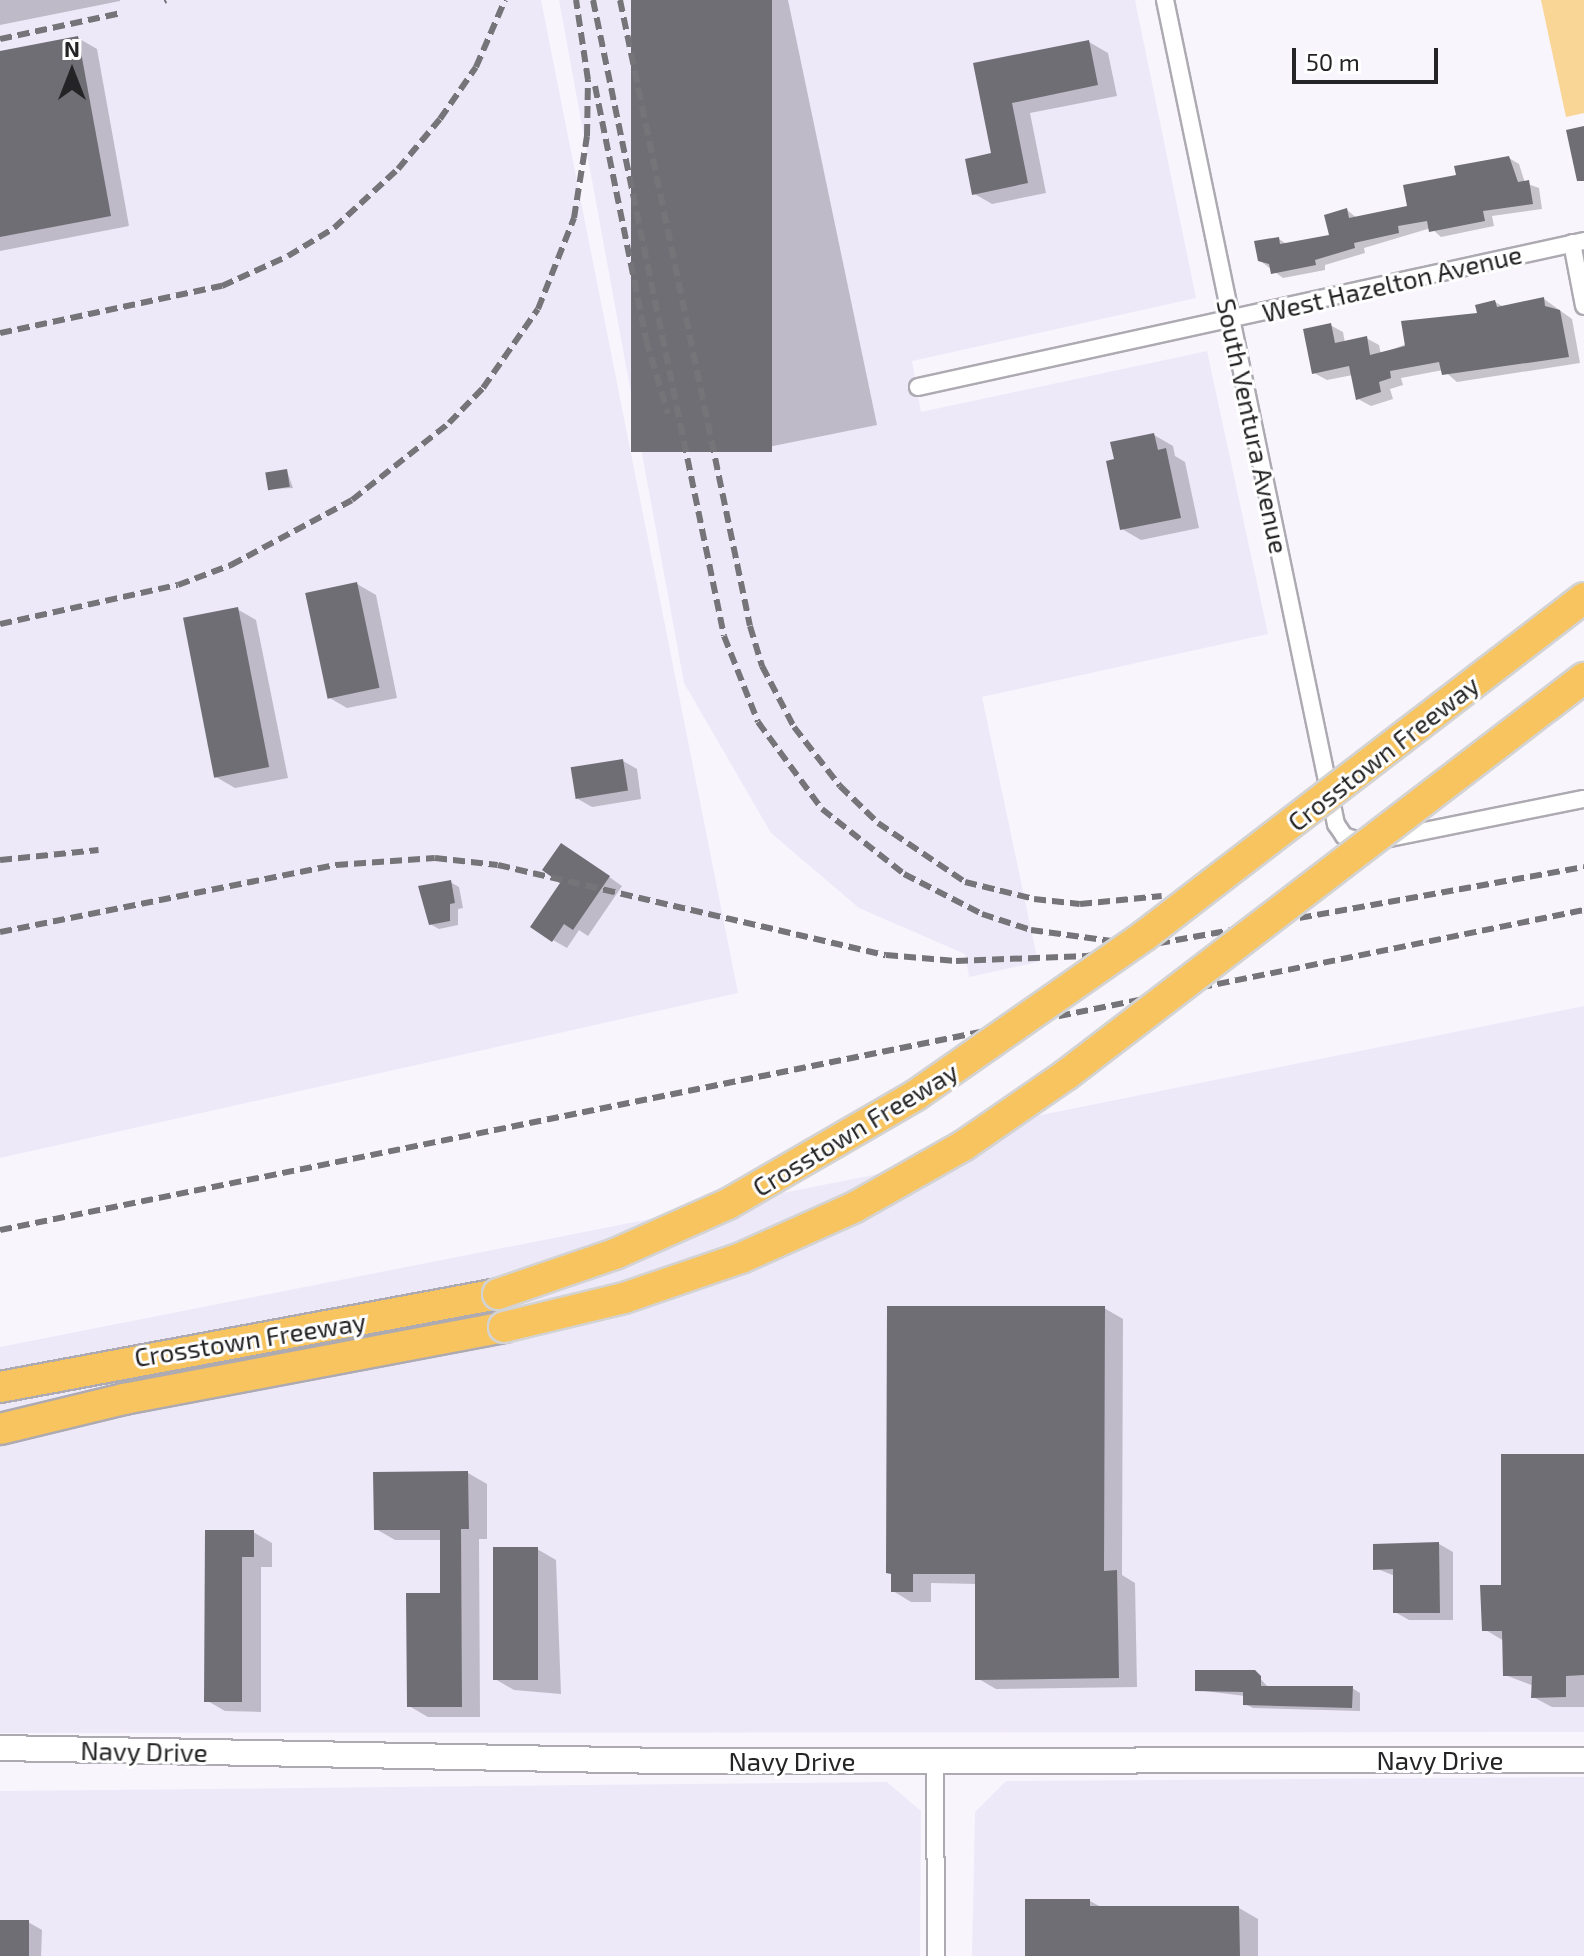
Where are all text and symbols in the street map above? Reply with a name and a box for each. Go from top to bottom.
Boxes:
north arrow [32,32,112,112]
scale bar [1296,32,1442,82]
text: N [64,35,80,61]
text: 50 m [1306,47,1360,76]
street label: West Hazelton Avenue [1259,238,1525,328]
street label: South Ventura Avenue [1211,295,1295,557]
street label: Crosstown Freeway [1281,669,1485,837]
street label: Crosstown Freeway [747,1055,963,1203]
street label: Crosstown Freeway [132,1305,368,1373]
street label: Navy Drive [80,1734,208,1768]
street label: Navy Drive [1376,1744,1504,1776]
street label: Navy Drive [728,1745,856,1777]

